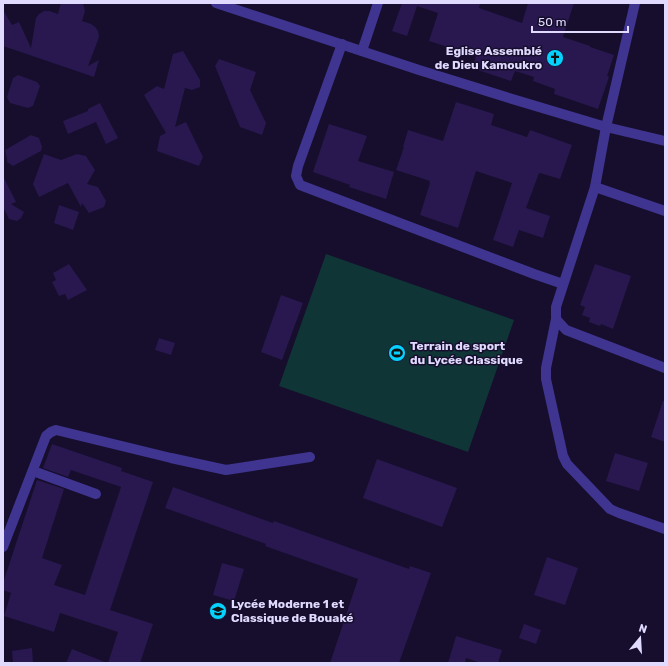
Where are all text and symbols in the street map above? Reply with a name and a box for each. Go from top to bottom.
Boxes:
scale bar [532,8,628,34]
text: 50 m [538,15,566,29]
place label: Eglise Assemblé de Dieu Kamoukro [435,44,542,72]
church icon: Eglise Assemblé de Dieu Kamoukro [545,48,565,68]
place label: Terrain de sport du Lycée Classique [410,339,523,367]
sports icon: Terrain de sport du Lycée Classique [387,343,407,363]
place label: Lycée Moderne 1 et Classique de Bouaké [231,597,353,625]
school or university icon: Lycée Moderne 1 et Classique de Bouaké [208,601,228,621]
north arrow [620,618,660,658]
text: N [637,622,649,636]

